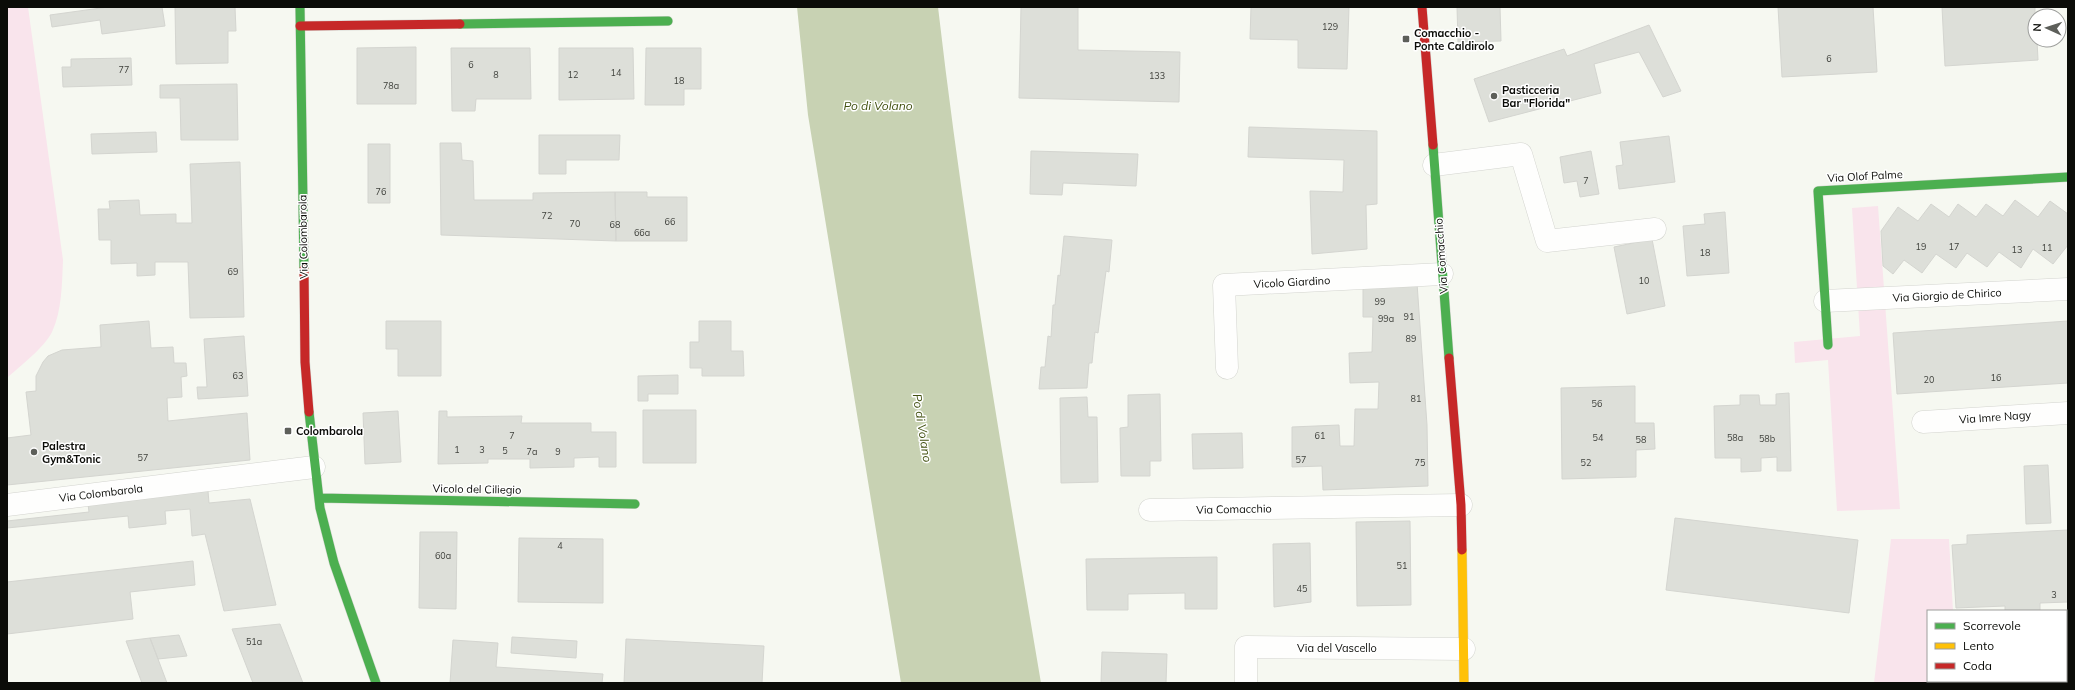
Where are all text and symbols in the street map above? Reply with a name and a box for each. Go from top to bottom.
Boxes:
north arrow [2027,8,2067,48]
house number: 129 [1322,21,1338,32]
text: N [2030,23,2044,32]
place label: Comacchio - Ponte Caldirolo [1414,26,1495,53]
marker: Comacchio - Ponte Caldirolo [1401,34,1411,44]
house number: 6 [1826,53,1832,64]
house number: 6 [468,59,474,70]
house number: 77 [119,64,129,75]
house number: 14 [611,67,622,78]
house number: 8 [493,69,499,80]
house number: 12 [568,69,578,80]
house number: 133 [1149,70,1165,81]
house number: 18 [674,75,684,86]
house number: 78a [383,80,399,91]
place label: Pasticceria Bar "Florida" [1502,83,1570,110]
marker: Pasticceria Bar "Florida" [1489,91,1499,101]
water label: Po di Volano [843,98,913,113]
street label: Via Olof Palme [1827,167,1903,185]
house number: 7 [1583,175,1589,186]
house number: 76 [376,186,386,197]
street label: Via Colombarola [295,195,311,279]
house number: 72 [542,210,552,221]
house number: 66 [665,216,675,227]
house number: 70 [570,218,580,229]
street label: Via Comacchio [1431,218,1451,294]
house number: 68 [610,219,620,230]
house number: 66a [634,227,650,238]
house number: 19 [1916,241,1926,252]
house number: 17 [1949,241,1959,252]
house number: 11 [2042,242,2052,253]
house number: 13 [2012,244,2022,255]
house number: 18 [1700,247,1710,258]
house number: 69 [228,266,238,277]
street label: Vicolo Giardino [1253,273,1331,291]
house number: 10 [1639,275,1649,286]
street label: Via Giorgio de Chirico [1892,285,2002,305]
house number: 99 [1375,296,1385,307]
house number: 91 [1404,311,1414,322]
house number: 99a [1378,313,1394,324]
house number: 89 [1406,333,1416,344]
house number: 63 [233,370,243,381]
house number: 16 [1991,372,2001,383]
house number: 20 [1924,374,1934,385]
water label: Po di Volano [910,393,935,463]
house number: 81 [1411,393,1421,404]
house number: 56 [1592,398,1602,409]
street label: Via Imre Nagy [1958,407,2032,427]
place label: Colombarola [296,424,363,438]
marker: Colombarola [283,426,293,436]
house number: 7 [509,430,515,441]
house number: 61 [1315,430,1325,441]
house number: 54 [1593,432,1604,443]
house number: 58a [1727,432,1743,443]
house number: 58b [1759,433,1775,444]
house number: 58 [1636,434,1646,445]
place label: Palestra Gym&Tonic [42,439,101,466]
house number: 1 [454,444,460,455]
house number: 3 [479,444,485,455]
house number: 5 [502,445,508,456]
house number: 7a [527,446,537,457]
house number: 9 [555,446,561,457]
marker: Palestra Gym&Tonic [29,447,39,457]
house number: 57 [138,452,148,463]
house number: 57 [1296,454,1306,465]
house number: 75 [1415,457,1426,468]
house number: 52 [1581,457,1591,468]
street label: Via Colombarola [58,481,144,505]
street label: Vicolo del Ciliegio [433,481,521,497]
street label: Via Comacchio [1196,501,1272,517]
house number: 4 [557,540,563,551]
house number: 60a [435,550,451,561]
house number: 51 [1397,560,1407,571]
house number: 45 [1297,583,1308,594]
house number: 3 [2051,589,2057,600]
legend [1927,610,2067,682]
text: Scorrevole [1963,618,2021,633]
house number: 51a [246,636,262,647]
text: Lento [1963,638,1994,653]
street label: Via del Vascello [1297,641,1377,655]
text: Coda [1963,658,1992,673]

